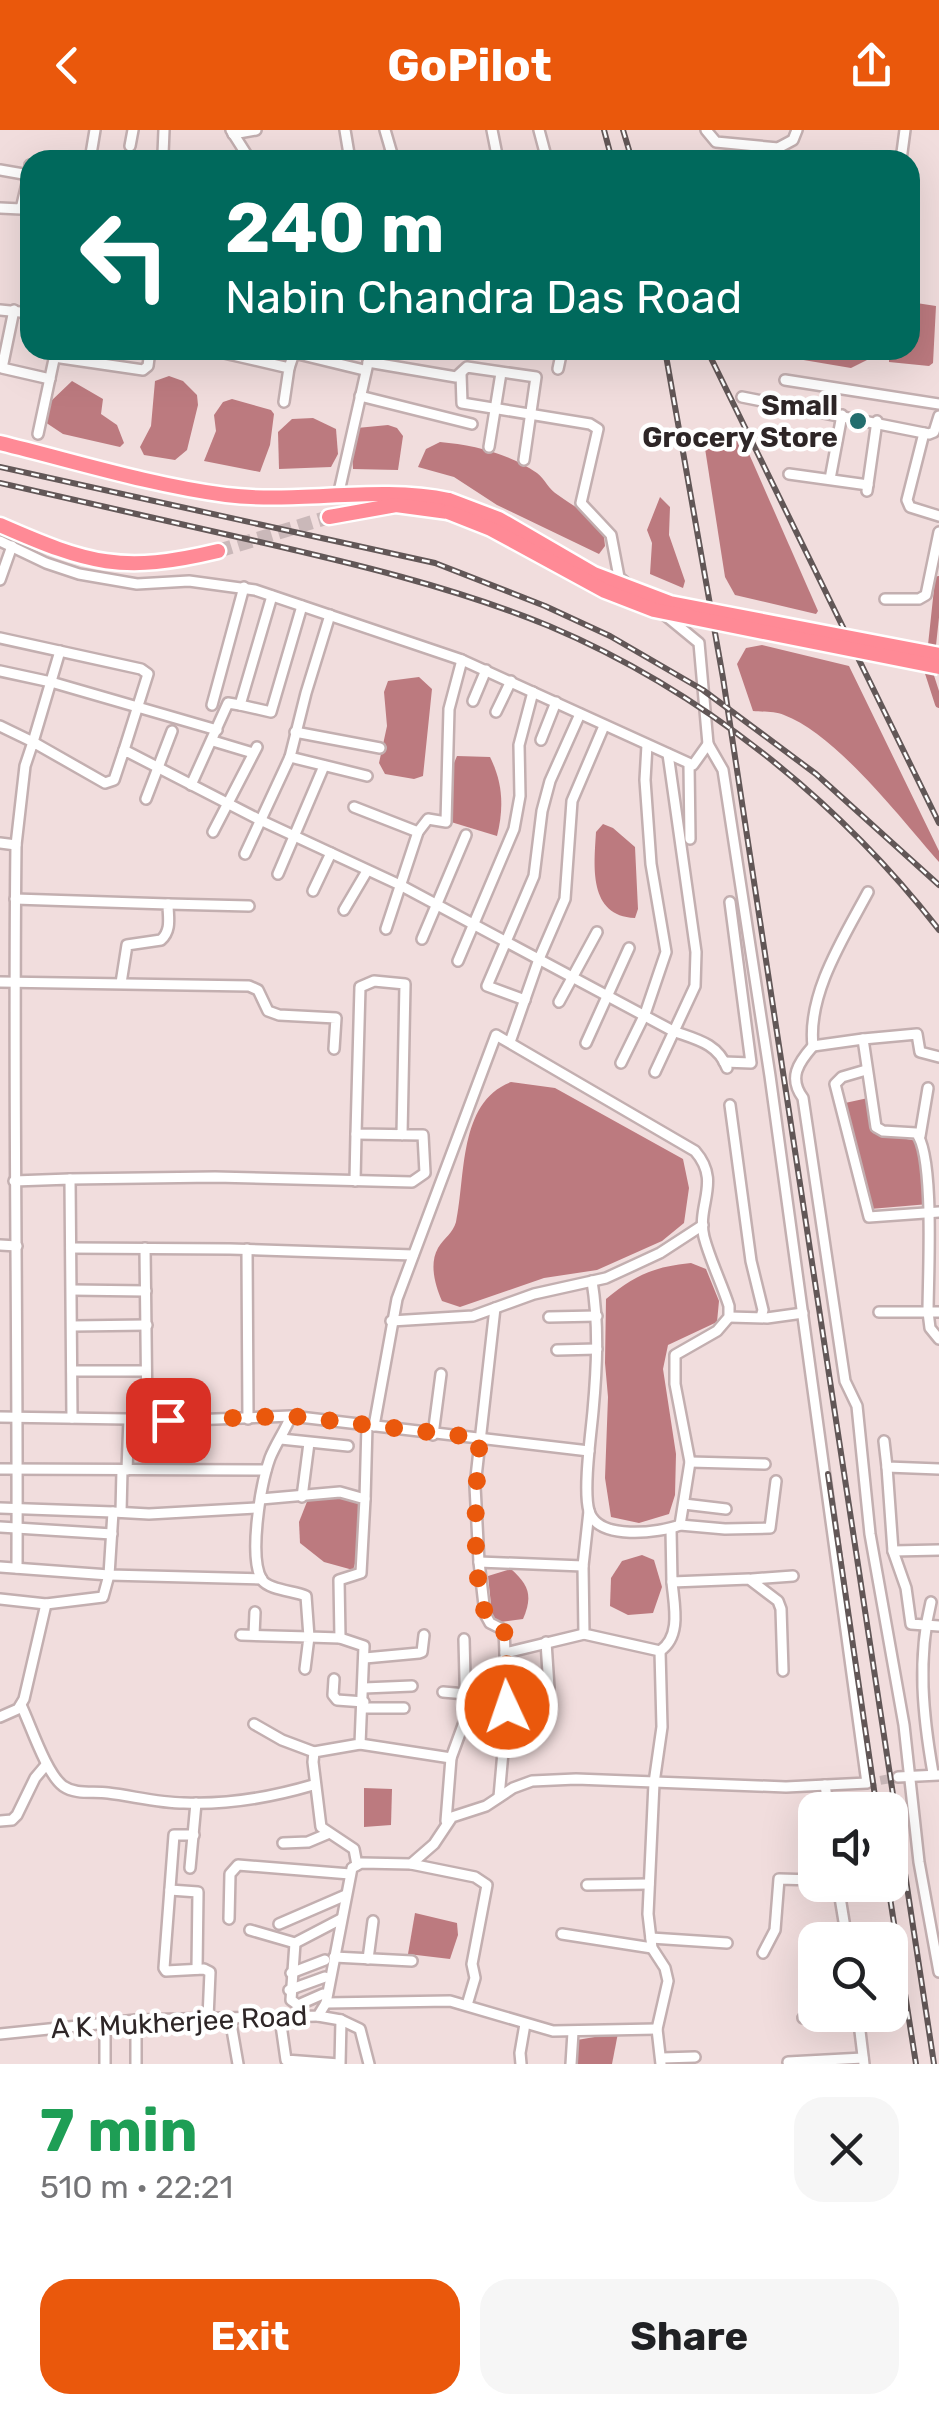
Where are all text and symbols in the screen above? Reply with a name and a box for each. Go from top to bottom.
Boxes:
icon: back [40,38,95,93]
icon: share [844,38,899,93]
text: GoPilot [387,39,552,92]
text: 240 m [225,187,445,270]
icon: left [60,190,190,320]
text: Nabin Chandra Das Road [225,271,742,324]
place label: Small Grocery Store [642,389,838,454]
marker: Small Grocery Store [847,410,869,432]
pin [126,1378,211,1463]
icon: arrive [141,1393,196,1448]
position arrow [455,1655,559,1759]
map controls [798,1792,908,2032]
button: sound [798,1792,908,1902]
button: search [798,1922,908,2032]
street label: A K Mukherjee Road [50,1999,308,2045]
text: 7 min [40,2095,198,2166]
button: close [794,2097,899,2202]
text: 510 m · 22:21 [40,2168,233,2206]
button: Exit [40,2279,460,2394]
button: Share [480,2279,899,2394]

